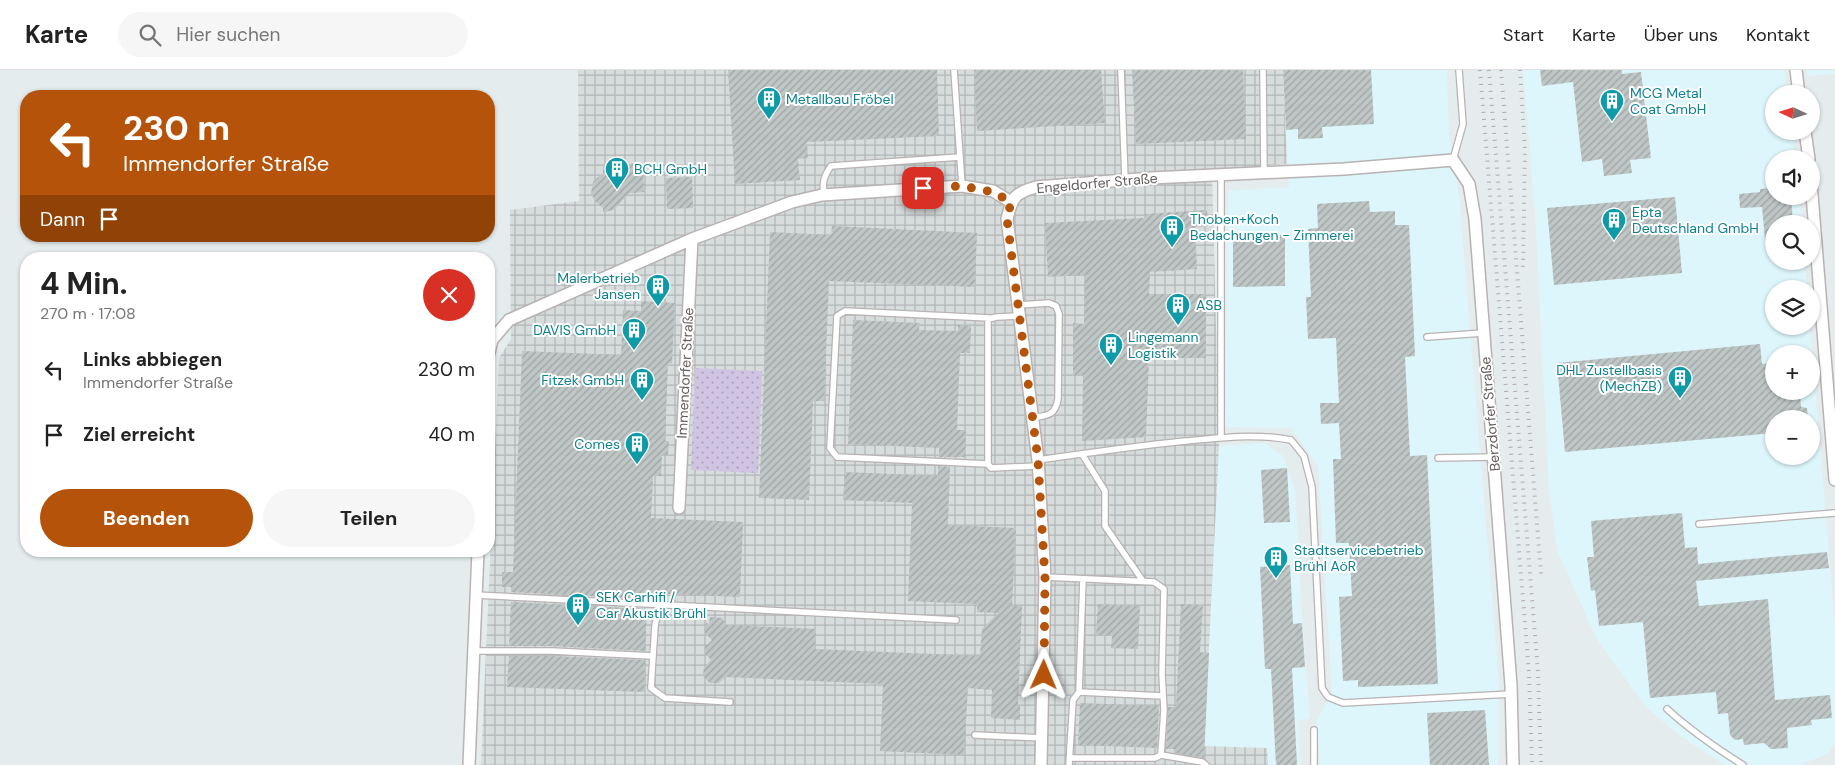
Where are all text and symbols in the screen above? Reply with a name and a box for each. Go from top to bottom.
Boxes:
search box [118,12,468,57]
text: Karte [25,19,88,50]
icon: search [136,21,164,49]
text: Hier suchen [176,22,281,47]
text: Start [1503,23,1544,47]
text: Karte [1572,23,1616,47]
text: Über uns [1644,23,1718,47]
text: Kontakt [1746,23,1810,47]
place label: MCG Metal Coat GmbH [1630,84,1706,118]
north arrow [1765,85,1820,140]
map controls [1765,85,1820,465]
building icon: Metallbau Fröbel [756,86,782,120]
building icon: MCG Metal Coat GmbH [1599,88,1625,122]
place label: Metallbau Fröbel [786,90,894,108]
text: 230 m [123,105,230,151]
icon: left [40,110,105,175]
text: Immendorfer Straße [123,149,329,178]
button: sound [1765,150,1820,205]
building icon: BCH GmbH [604,156,630,190]
place label: BCH GmbH [634,160,707,178]
pin [902,167,944,209]
street label: Engeldorfer Straße [1036,169,1158,197]
icon: arrive [909,174,937,202]
place label: Epta Deutschland GmbH [1632,203,1759,237]
icon: arrive [95,205,123,233]
text: Dann [40,207,85,232]
building icon: Epta Deutschland GmbH [1601,207,1627,241]
place label: Thoben+Koch Bedachungen - Zimmerei [1190,210,1354,244]
building icon: Thoben+Koch Bedachungen - Zimmerei [1159,214,1185,248]
button: search [1765,215,1820,270]
text: 4 Min. [40,264,127,303]
button: close [423,269,475,321]
place label: Malerbetrieb Jansen [557,269,640,303]
building icon: Malerbetrieb Jansen [645,273,671,307]
button: layers [1765,280,1820,335]
building icon: ASB [1165,292,1191,326]
place label: ASB [1196,296,1222,314]
text: 270 m · 17:08 [40,303,136,324]
street label: Immendorfer Straße [673,307,697,439]
building icon: DAVIS GmbH [621,317,647,351]
place label: DAVIS GmbH [533,321,616,339]
place label: Lingemann Logistik [1128,328,1198,362]
building icon: Lingemann Logistik [1098,332,1124,366]
button: + [1765,345,1820,400]
text: Links abbiegen [83,347,222,372]
icon: left [40,356,68,384]
street label: Berzdorfer Straße [1476,356,1504,472]
text: 230 m [418,357,475,382]
place label: DHL Zustellbasis (MechZB) [1556,361,1662,395]
building icon: DHL Zustellbasis (MechZB) [1667,365,1693,399]
building icon: Fitzek GmbH [629,367,655,401]
place label: Fitzek GmbH [541,371,624,389]
text: Immendorfer Straße [83,372,233,393]
button: − [1765,410,1820,465]
icon: arrive [40,421,68,449]
text: Ziel erreicht [83,422,195,447]
text: 40 m [428,422,475,447]
building icon: Comes [624,431,650,465]
place label: Comes [574,435,620,453]
button: Beenden [40,489,253,547]
button: Teilen [263,489,475,547]
place label: Stadtservicebetrieb Brühl AöR [1294,541,1424,575]
building icon: Stadtservicebetrieb Brühl AöR [1263,545,1289,579]
place label: SEK Carhifi / Car Akustik Brühl [596,588,706,622]
building icon: SEK Carhifi / Car Akustik Brühl [565,592,591,626]
position arrow [1017,648,1069,700]

